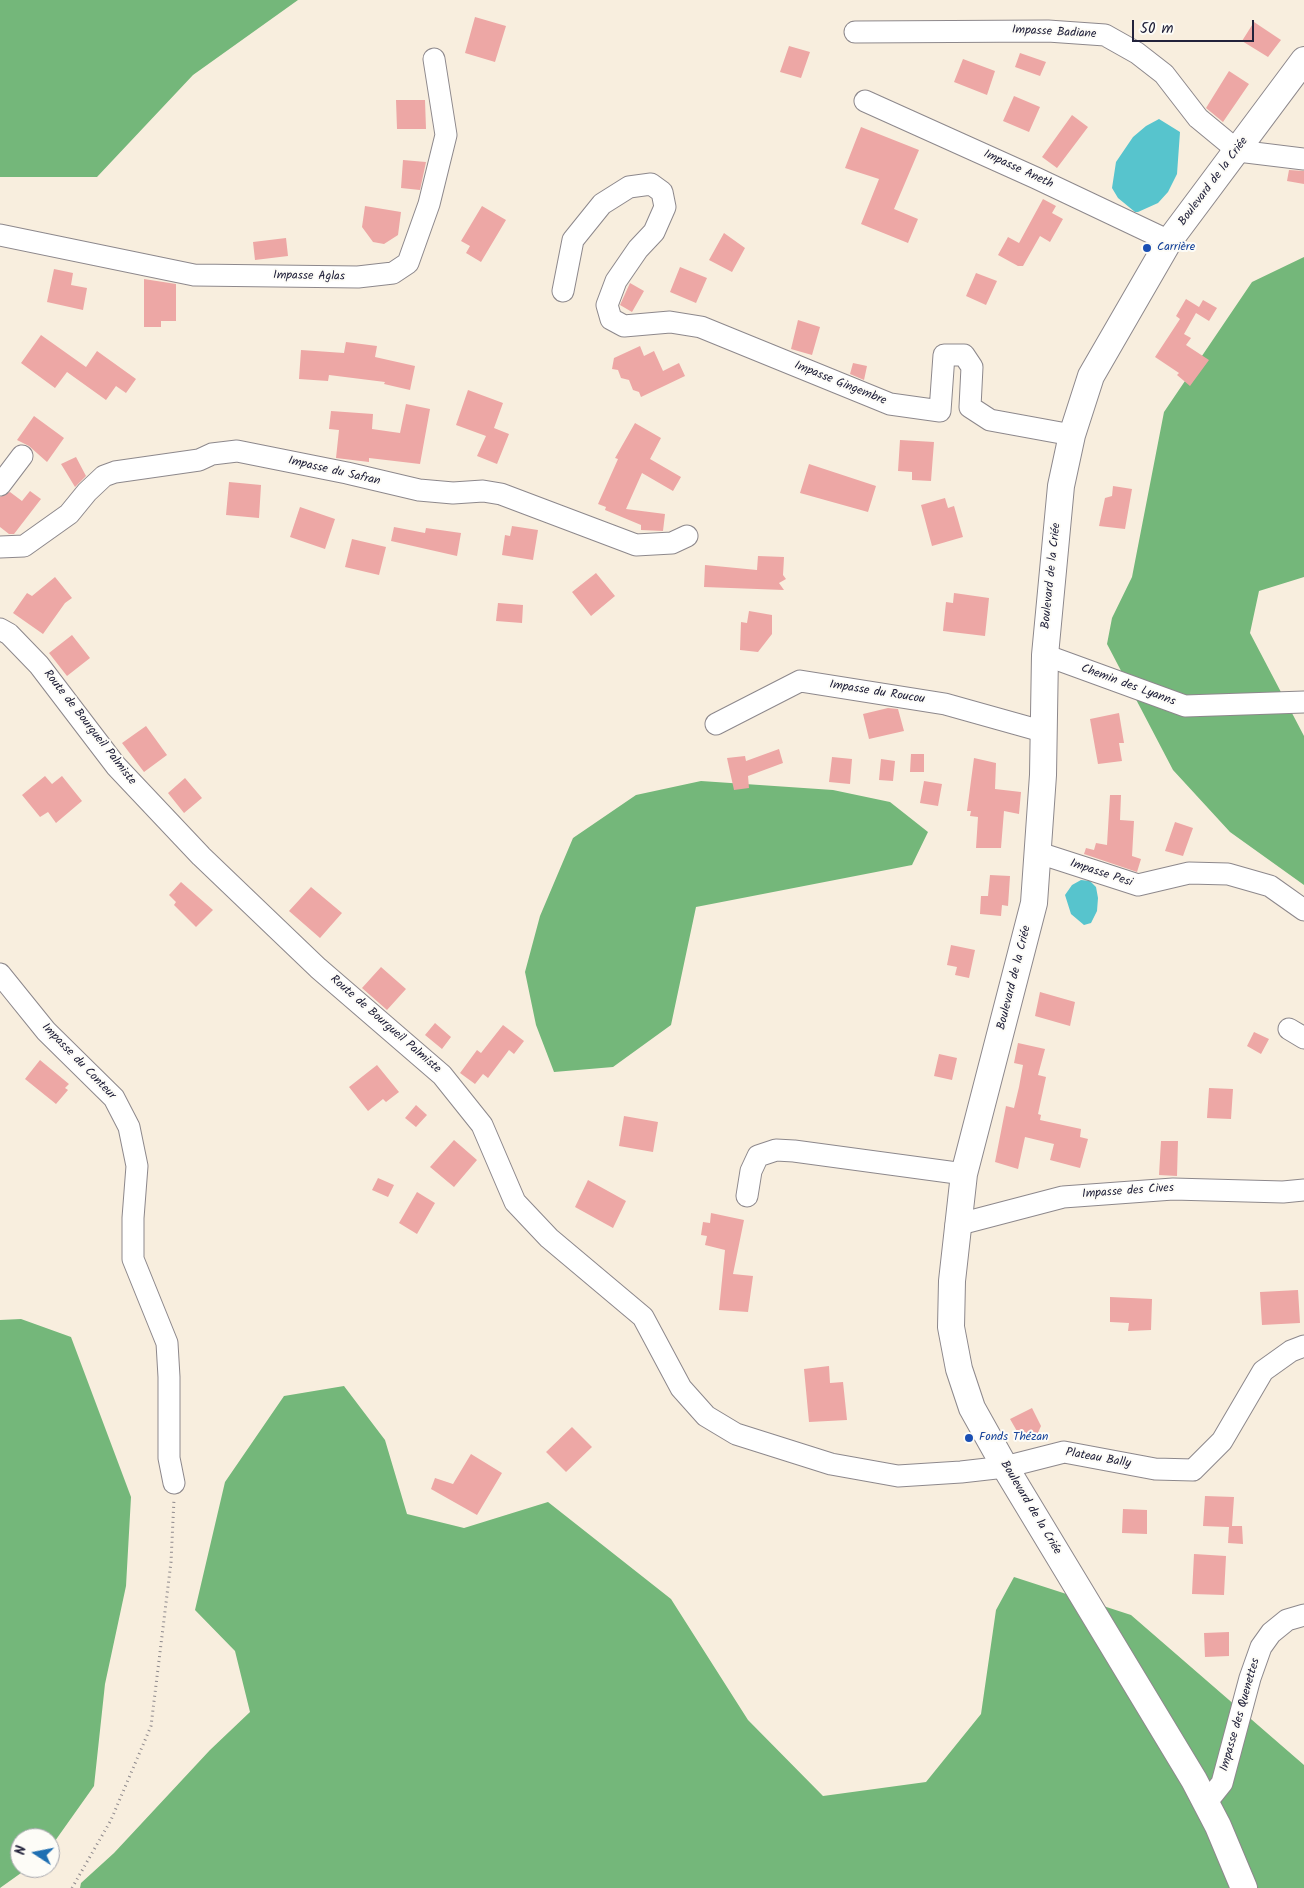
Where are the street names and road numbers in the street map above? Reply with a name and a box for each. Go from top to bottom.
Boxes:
street label: Impasse Badiane [1011,24,1097,42]
street label: Boulevard de la Criée [1176,135,1252,229]
street label: Impasse Aneth [981,148,1055,192]
street label: Impasse Aglas [273,269,345,285]
street label: Impasse Gingembre [792,359,888,409]
street label: Impasse du Safran [287,454,381,490]
street label: Boulevard de la Criée [1039,522,1065,630]
street label: Chemin des Lyanns [1079,662,1177,710]
street label: Route de Bourgueil Palmiste [40,668,138,788]
street label: Impasse du Roucou [828,678,926,708]
street label: Impasse Pesi [1068,857,1134,891]
street label: Boulevard de la Criée [995,924,1035,1032]
street label: Route de Bourgueil Palmiste [327,973,443,1077]
street label: Impasse du Conteur [38,1021,118,1103]
street label: Impasse des Cives [1082,1182,1174,1202]
street label: Plateau Bally [1064,1446,1132,1472]
street label: Boulevard de la Criée [996,1458,1064,1558]
street label: Impasse des Quenettes [1218,1657,1264,1773]

